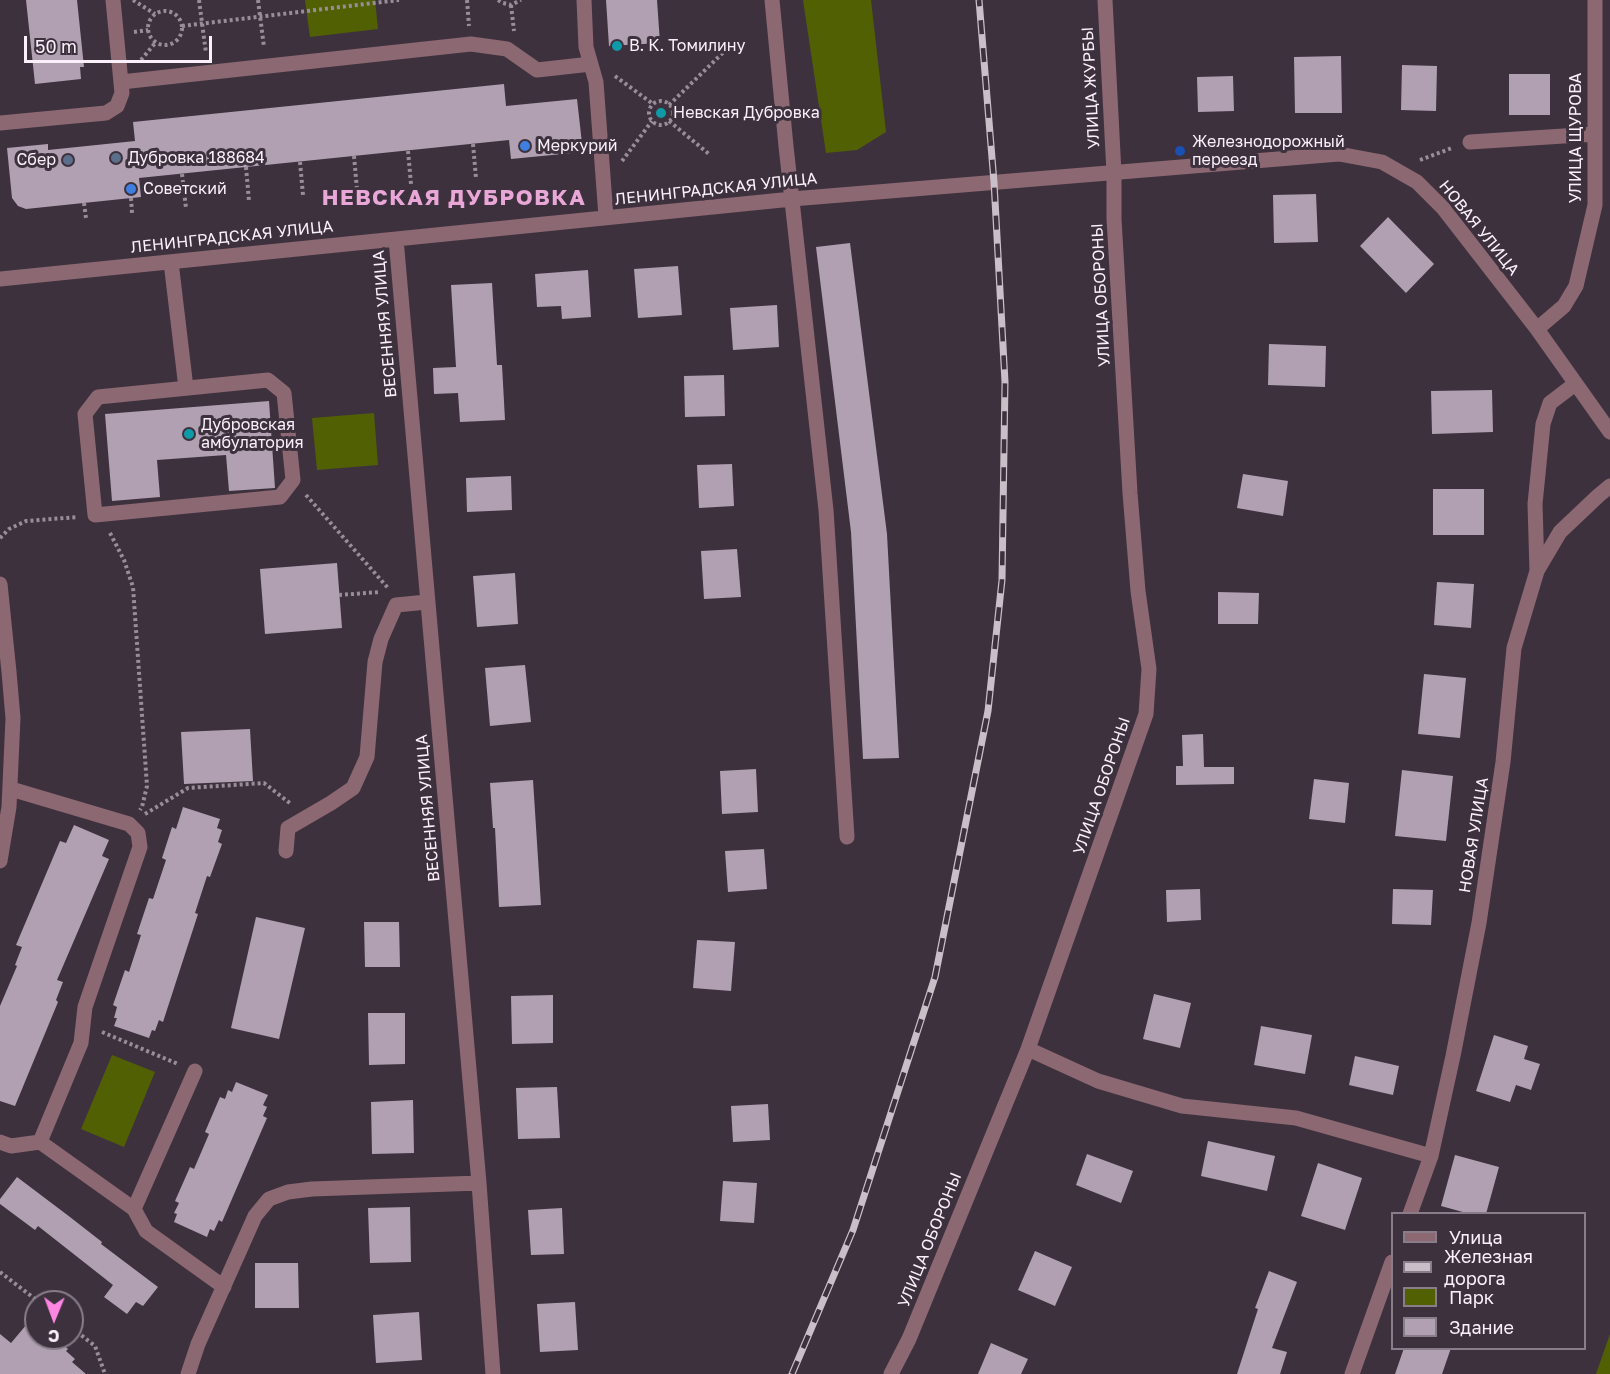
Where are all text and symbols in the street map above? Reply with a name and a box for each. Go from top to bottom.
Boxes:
scale bar [27,24,214,62]
street label: УЛИЦА ЖУРБЫ [1078,26,1104,150]
text: 50 m [35,35,77,57]
place label: В. К. Томилину [629,36,746,56]
marker: В. К. Томилину [610,39,624,53]
street label: УЛИЦА ЩУРОВА [1566,73,1586,203]
place label: Невская Дубровка [673,103,820,123]
marker: Невская Дубровка [654,106,668,120]
place label: Железнодорожный переезд [1192,132,1345,170]
place label: Меркурий [537,136,618,156]
marker: Меркурий [518,139,532,153]
marker: Железнодорожный переезд [1173,144,1187,158]
place label: Дубровка 188684 [128,148,265,168]
place label: Сбер [16,150,56,170]
marker: Дубровка 188684 [109,151,123,165]
marker: Сбер [61,153,75,167]
street label: ЛЕНИНГРАДСКАЯ УЛИЦА [614,169,818,209]
street label: НОВАЯ УЛИЦА [1435,177,1523,279]
place label: Советский [143,179,227,199]
marker: Советский [124,182,138,196]
district label: НЕВСКАЯ ДУБРОВКА [322,185,586,211]
street label: ЛЕНИНГРАДСКАЯ УЛИЦА [130,217,334,257]
street label: УЛИЦА ОБОРОНЫ [1088,223,1114,367]
street label: ВЕСЕННЯЯ УЛИЦА [369,249,401,399]
place label: Дубровская амбулатория [201,415,304,453]
marker: Дубровская амбулатория [182,427,196,441]
street label: УЛИЦА ОБОРОНЫ [1070,715,1134,857]
street label: ВЕСЕННЯЯ УЛИЦА [412,733,444,883]
street label: НОВАЯ УЛИЦА [1455,776,1493,894]
street label: УЛИЦА ОБОРОНЫ [894,1170,966,1310]
legend [1391,1212,1586,1350]
text: Улица [1449,1226,1503,1248]
text: Железная дорога [1444,1245,1533,1289]
text: Парк [1449,1286,1494,1308]
north arrow [24,1290,84,1350]
text: Здание [1449,1316,1514,1338]
text: С [48,1326,60,1346]

